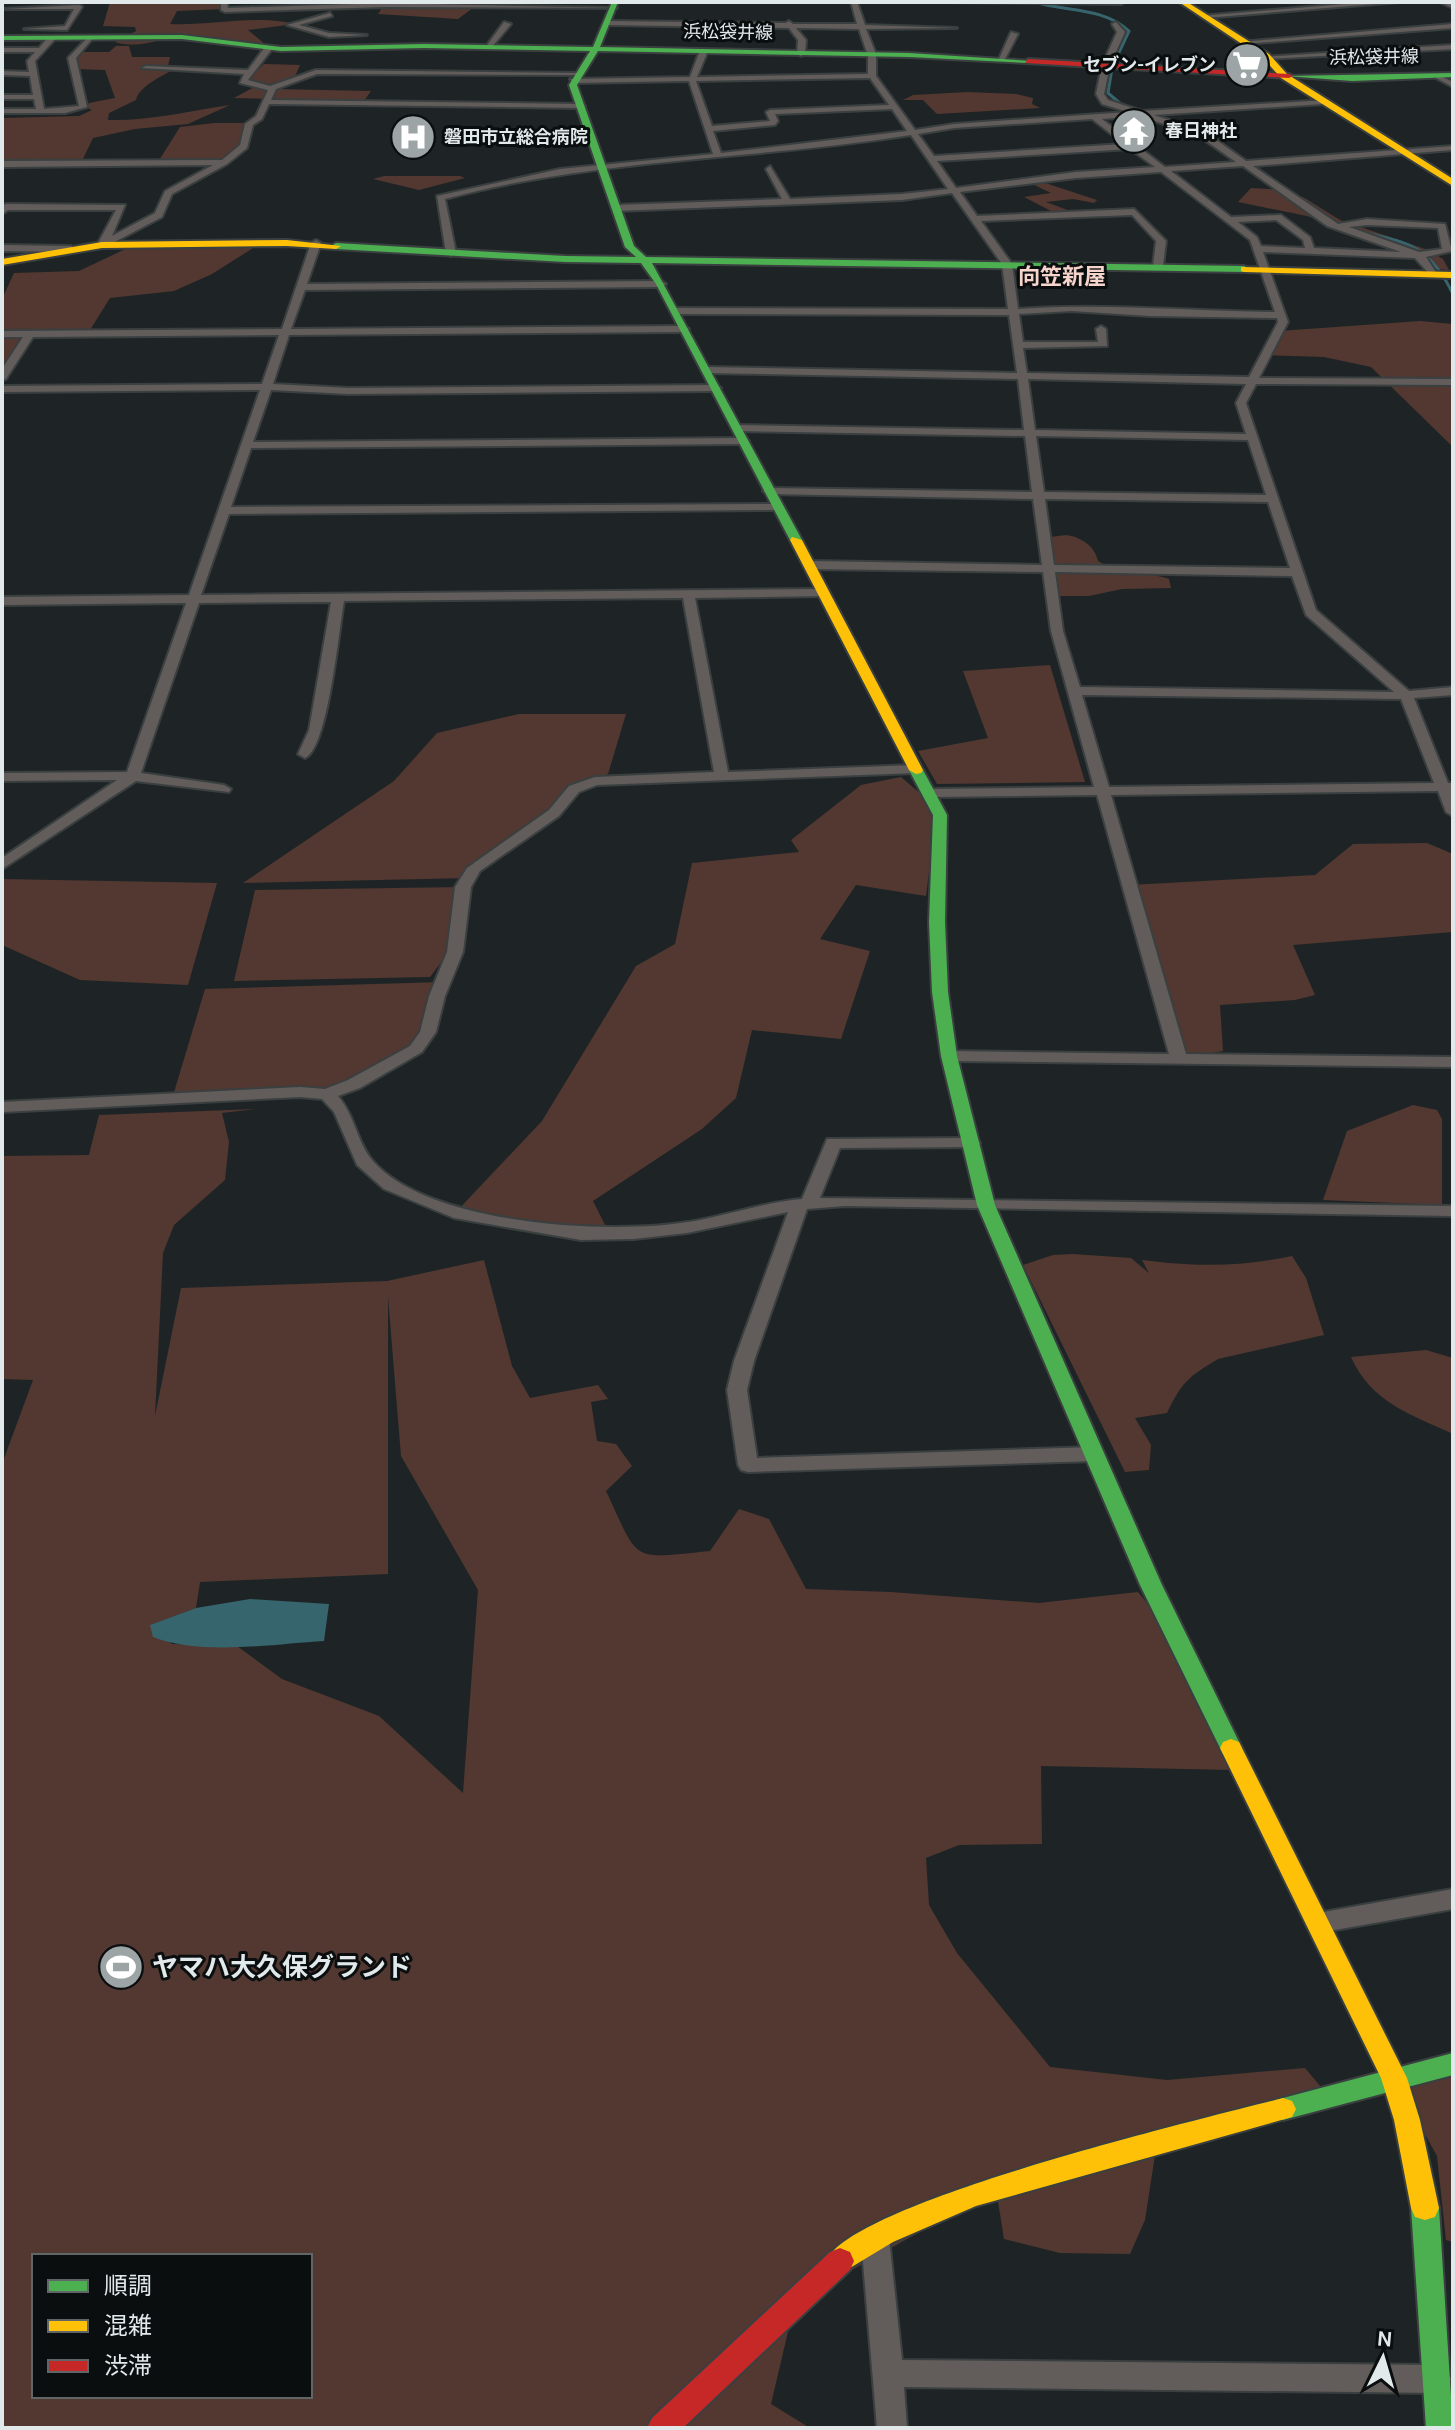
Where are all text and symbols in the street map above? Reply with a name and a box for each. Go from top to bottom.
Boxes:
street label: 浜松袋井線 [683,20,773,44]
supermarket icon: セブン-イレブン [1223,41,1271,89]
street label: 浜松袋井線 [1329,45,1419,69]
place label: セブン-イレブン [1083,54,1216,76]
temple icon: 春日神社 [1110,107,1158,155]
hospital icon: 磐田市立総合病院 [389,113,437,161]
place label: 春日神社 [1165,120,1237,142]
place label: 磐田市立総合病院 [444,126,588,148]
district label: 向笠新屋 [1018,264,1106,290]
sports icon: ヤマハ大久保グランド [97,1943,145,1991]
place label: ヤマハ大久保グランド [152,1952,412,1983]
legend [32,2254,312,2398]
text: 順調 [104,2272,152,2300]
text: 混雑 [104,2312,152,2340]
north arrow [1343,2318,1423,2398]
text: N [1376,2325,1394,2353]
text: 渋滞 [104,2352,152,2380]

